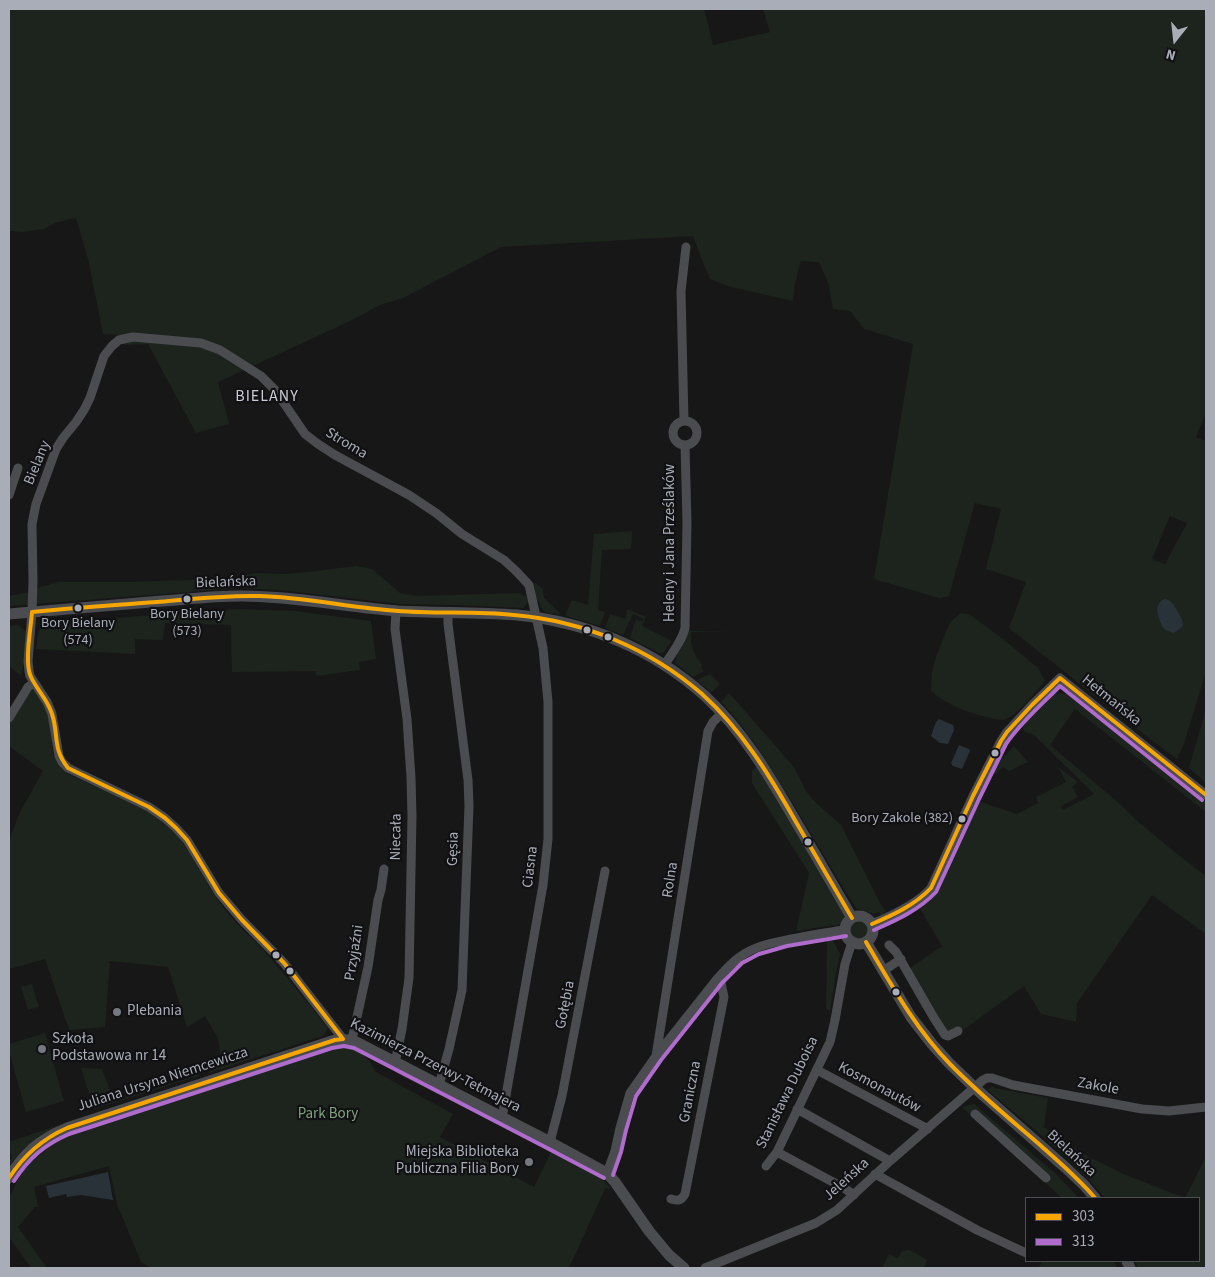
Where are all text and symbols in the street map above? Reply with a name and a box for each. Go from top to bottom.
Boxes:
north arrow [1150,15,1200,65]
text: N [1164,44,1178,65]
district label: BIELANY [234,387,300,407]
street label: Stroma [322,424,370,464]
street label: Bielany [21,438,55,488]
street label: Heleny i Jana Prześlaków [662,464,680,622]
street label: Bielańska [195,573,257,593]
marker: Bory Bielany (573) [182,594,192,604]
marker: Bory Bielany (574) [73,603,83,613]
place label: Bory Bielany (573) [150,607,224,640]
place label: Bory Bielany (574) [41,616,115,648]
unlabelled marker [582,625,592,635]
unlabelled marker [603,632,613,642]
street label: Hetmańska [1078,672,1144,730]
unlabelled marker [990,748,1000,758]
place label: Bory Zakole (382) [851,811,953,827]
street label: Niecała [388,813,406,861]
marker: Bory Zakole (382) [957,814,967,824]
street label: Gęsia [444,832,464,866]
unlabelled marker [803,837,813,847]
street label: Ciasna [520,845,542,889]
street label: Rolna [659,861,683,899]
street label: Przyjaźni [342,924,368,982]
unlabelled marker [271,950,281,960]
unlabelled marker [285,966,295,976]
street label: Gołębia [553,979,579,1031]
unlabelled marker [891,987,901,997]
place label: Plebania [127,1003,182,1021]
marker: Plebania [111,1006,123,1018]
street label: Kazimierza Przerwy-Tetmajera [347,1015,523,1117]
place label: Szkoła Podstawowa nr 14 [52,1031,166,1066]
street label: Stanisława Duboisa [753,1034,823,1152]
marker: Szkoła Podstawowa nr 14 [36,1043,48,1055]
street label: Juliana Ursyna Niemcewicza [75,1044,251,1116]
street label: Kosmonautów [835,1059,923,1117]
street label: Graniczna [676,1060,706,1124]
street label: Zakole [1076,1074,1120,1100]
park label: Park Bory [298,1106,358,1124]
street label: Bielańska [1043,1127,1099,1181]
place label: Miejska Biblioteka Publiczna Filia Bory [396,1144,519,1179]
street label: Jeleńska [820,1155,874,1205]
marker: Miejska Biblioteka Publiczna Filia Bory [523,1156,535,1168]
legend [1025,1197,1200,1262]
text: 303 [1072,1206,1094,1227]
text: 313 [1072,1231,1094,1252]

